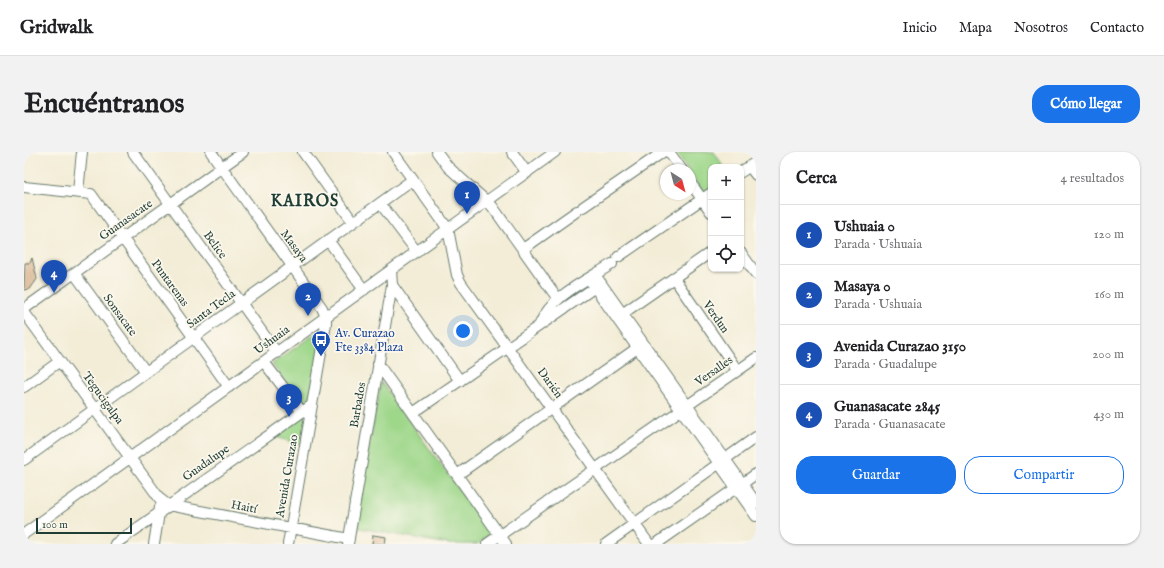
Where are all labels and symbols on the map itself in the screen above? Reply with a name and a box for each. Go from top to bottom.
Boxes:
north arrow [660,164,696,200]
pin: 1 [454,181,480,214]
district label: KAIROS [271,192,339,212]
street label: Guanasacate [96,196,156,244]
street label: Masaya [277,227,311,266]
street label: Belice [200,228,230,262]
street label: Puntarenas [148,257,192,309]
pin: 4 [41,260,67,293]
pin: 2 [295,283,321,316]
street label: Santa Tecla [184,286,239,332]
street label: Sonsacate [100,291,141,339]
street label: Verdun [699,297,733,337]
your location [453,321,473,341]
street label: Ushuaia [251,322,293,358]
place label: Av. Curazao Fte 3384 Plaza [334,326,404,355]
bus stop icon: Av. Curazao Fte 3384 Plaza [310,329,332,357]
street label: Versalles [691,353,736,390]
street label: Darién [534,365,566,402]
street label: Tegucigalpa [78,369,127,428]
street label: Barbados [347,381,369,429]
pin: 3 [276,384,302,417]
street label: Avenida Curazao [272,433,302,520]
street label: Guadalupe [180,441,233,485]
street label: Haití [230,497,259,517]
scale bar [36,516,132,535]

